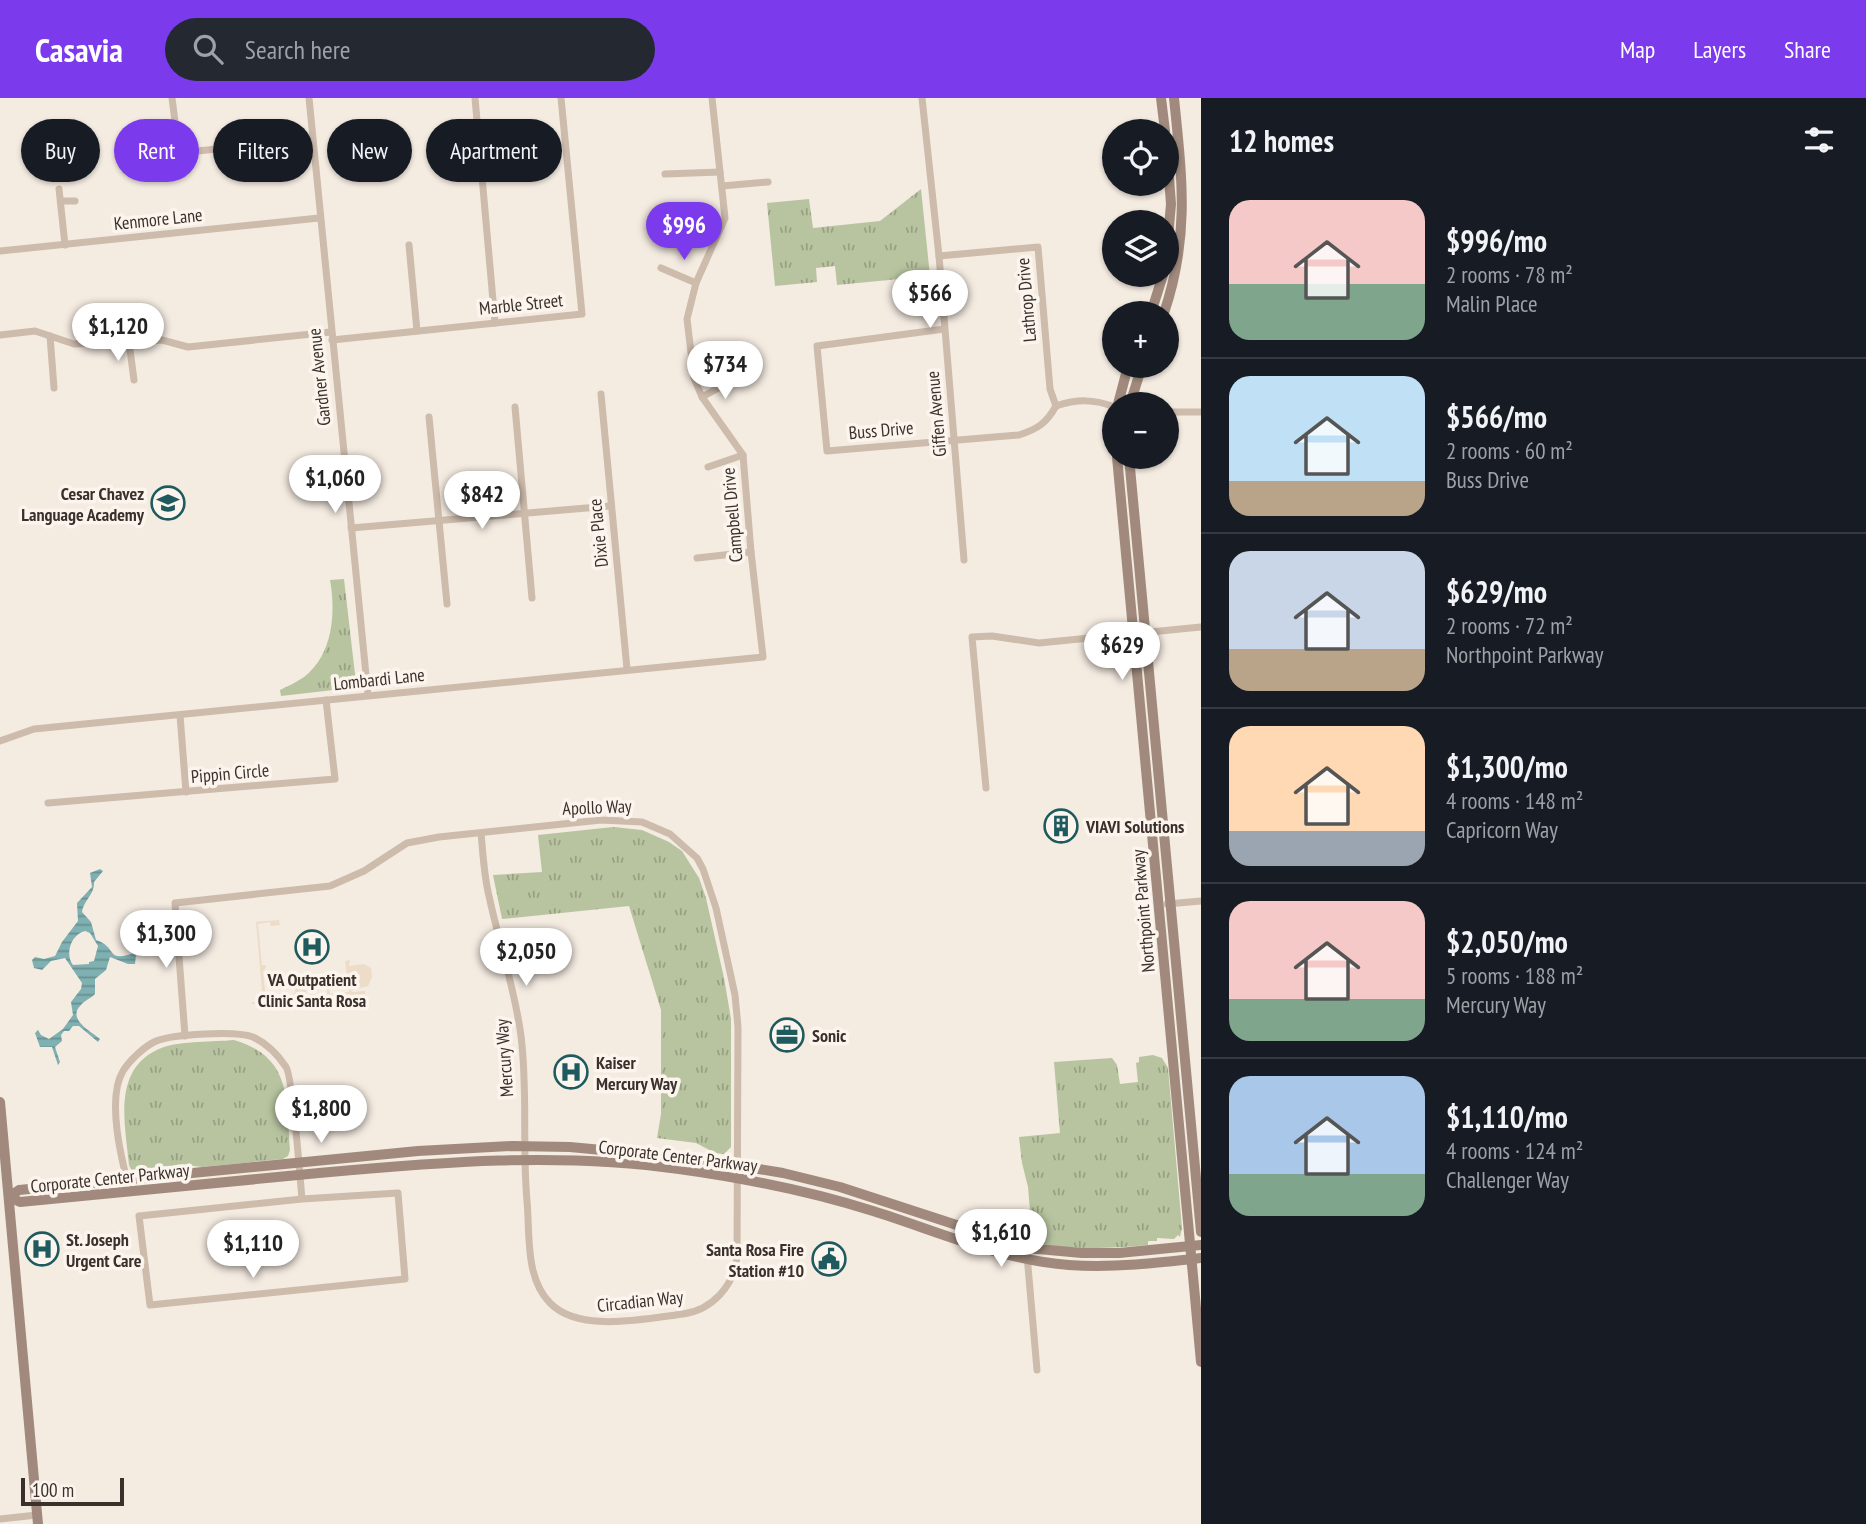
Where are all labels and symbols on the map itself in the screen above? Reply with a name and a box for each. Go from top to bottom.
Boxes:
pin: $996 [643,202,725,262]
street label: Kenmore Lane [113,203,203,235]
street label: Lathrop Drive [1011,257,1041,343]
pin: $566 [889,271,971,330]
street label: Marble Street [478,288,564,320]
pin: $1,120 [61,303,175,363]
street label: Gardner Avenue [302,327,336,427]
pin: $734 [684,342,766,401]
street label: Giffen Avenue [921,370,951,458]
street label: Buss Drive [848,416,914,444]
pin: $1,060 [278,456,392,515]
street label: Campbell Drive [716,467,748,563]
pin: $842 [441,472,523,531]
place label: Cesar Chavez Language Academy [21,482,145,526]
school or university icon: Cesar Chavez Language Academy [149,484,187,522]
street label: Dixie Place [583,497,613,569]
pin: $629 [1081,622,1163,682]
street label: Lombardi Lane [332,663,426,695]
street label: Pippin Circle [190,758,270,788]
street label: Apollo Way [562,794,632,820]
building icon: VIAVI Solutions [1042,807,1080,845]
place label: VIAVI Solutions [1085,815,1184,838]
street label: Northpoint Parkway [1126,848,1160,973]
pin: $1,300 [109,910,223,970]
hospital icon: VA Outpatient Clinic Santa Rosa [293,928,331,966]
pin: $2,050 [469,928,583,988]
place label: VA Outpatient Clinic Santa Rosa [258,968,366,1012]
office icon: Sonic [768,1016,806,1054]
street label: Mercury Way [490,1018,518,1098]
place label: Sonic [812,1024,847,1047]
place label: Kaiser Mercury Way [596,1051,678,1095]
hospital icon: Kaiser Mercury Way [552,1053,590,1091]
pin: $1,800 [264,1086,378,1145]
street label: Corporate Center Parkway [597,1135,759,1177]
street label: Corporate Center Parkway [29,1158,191,1198]
pin: $1,610 [944,1210,1058,1269]
pin: $1,110 [196,1220,310,1280]
place label: St. Joseph Urgent Care [66,1228,142,1272]
hospital icon: St. Joseph Urgent Care [23,1230,61,1268]
place label: Santa Rosa Fire Station #10 [706,1238,804,1282]
public building icon: Santa Rosa Fire Station #10 [810,1240,848,1278]
street label: Circadian Way [596,1285,684,1317]
scale bar [21,1475,124,1507]

